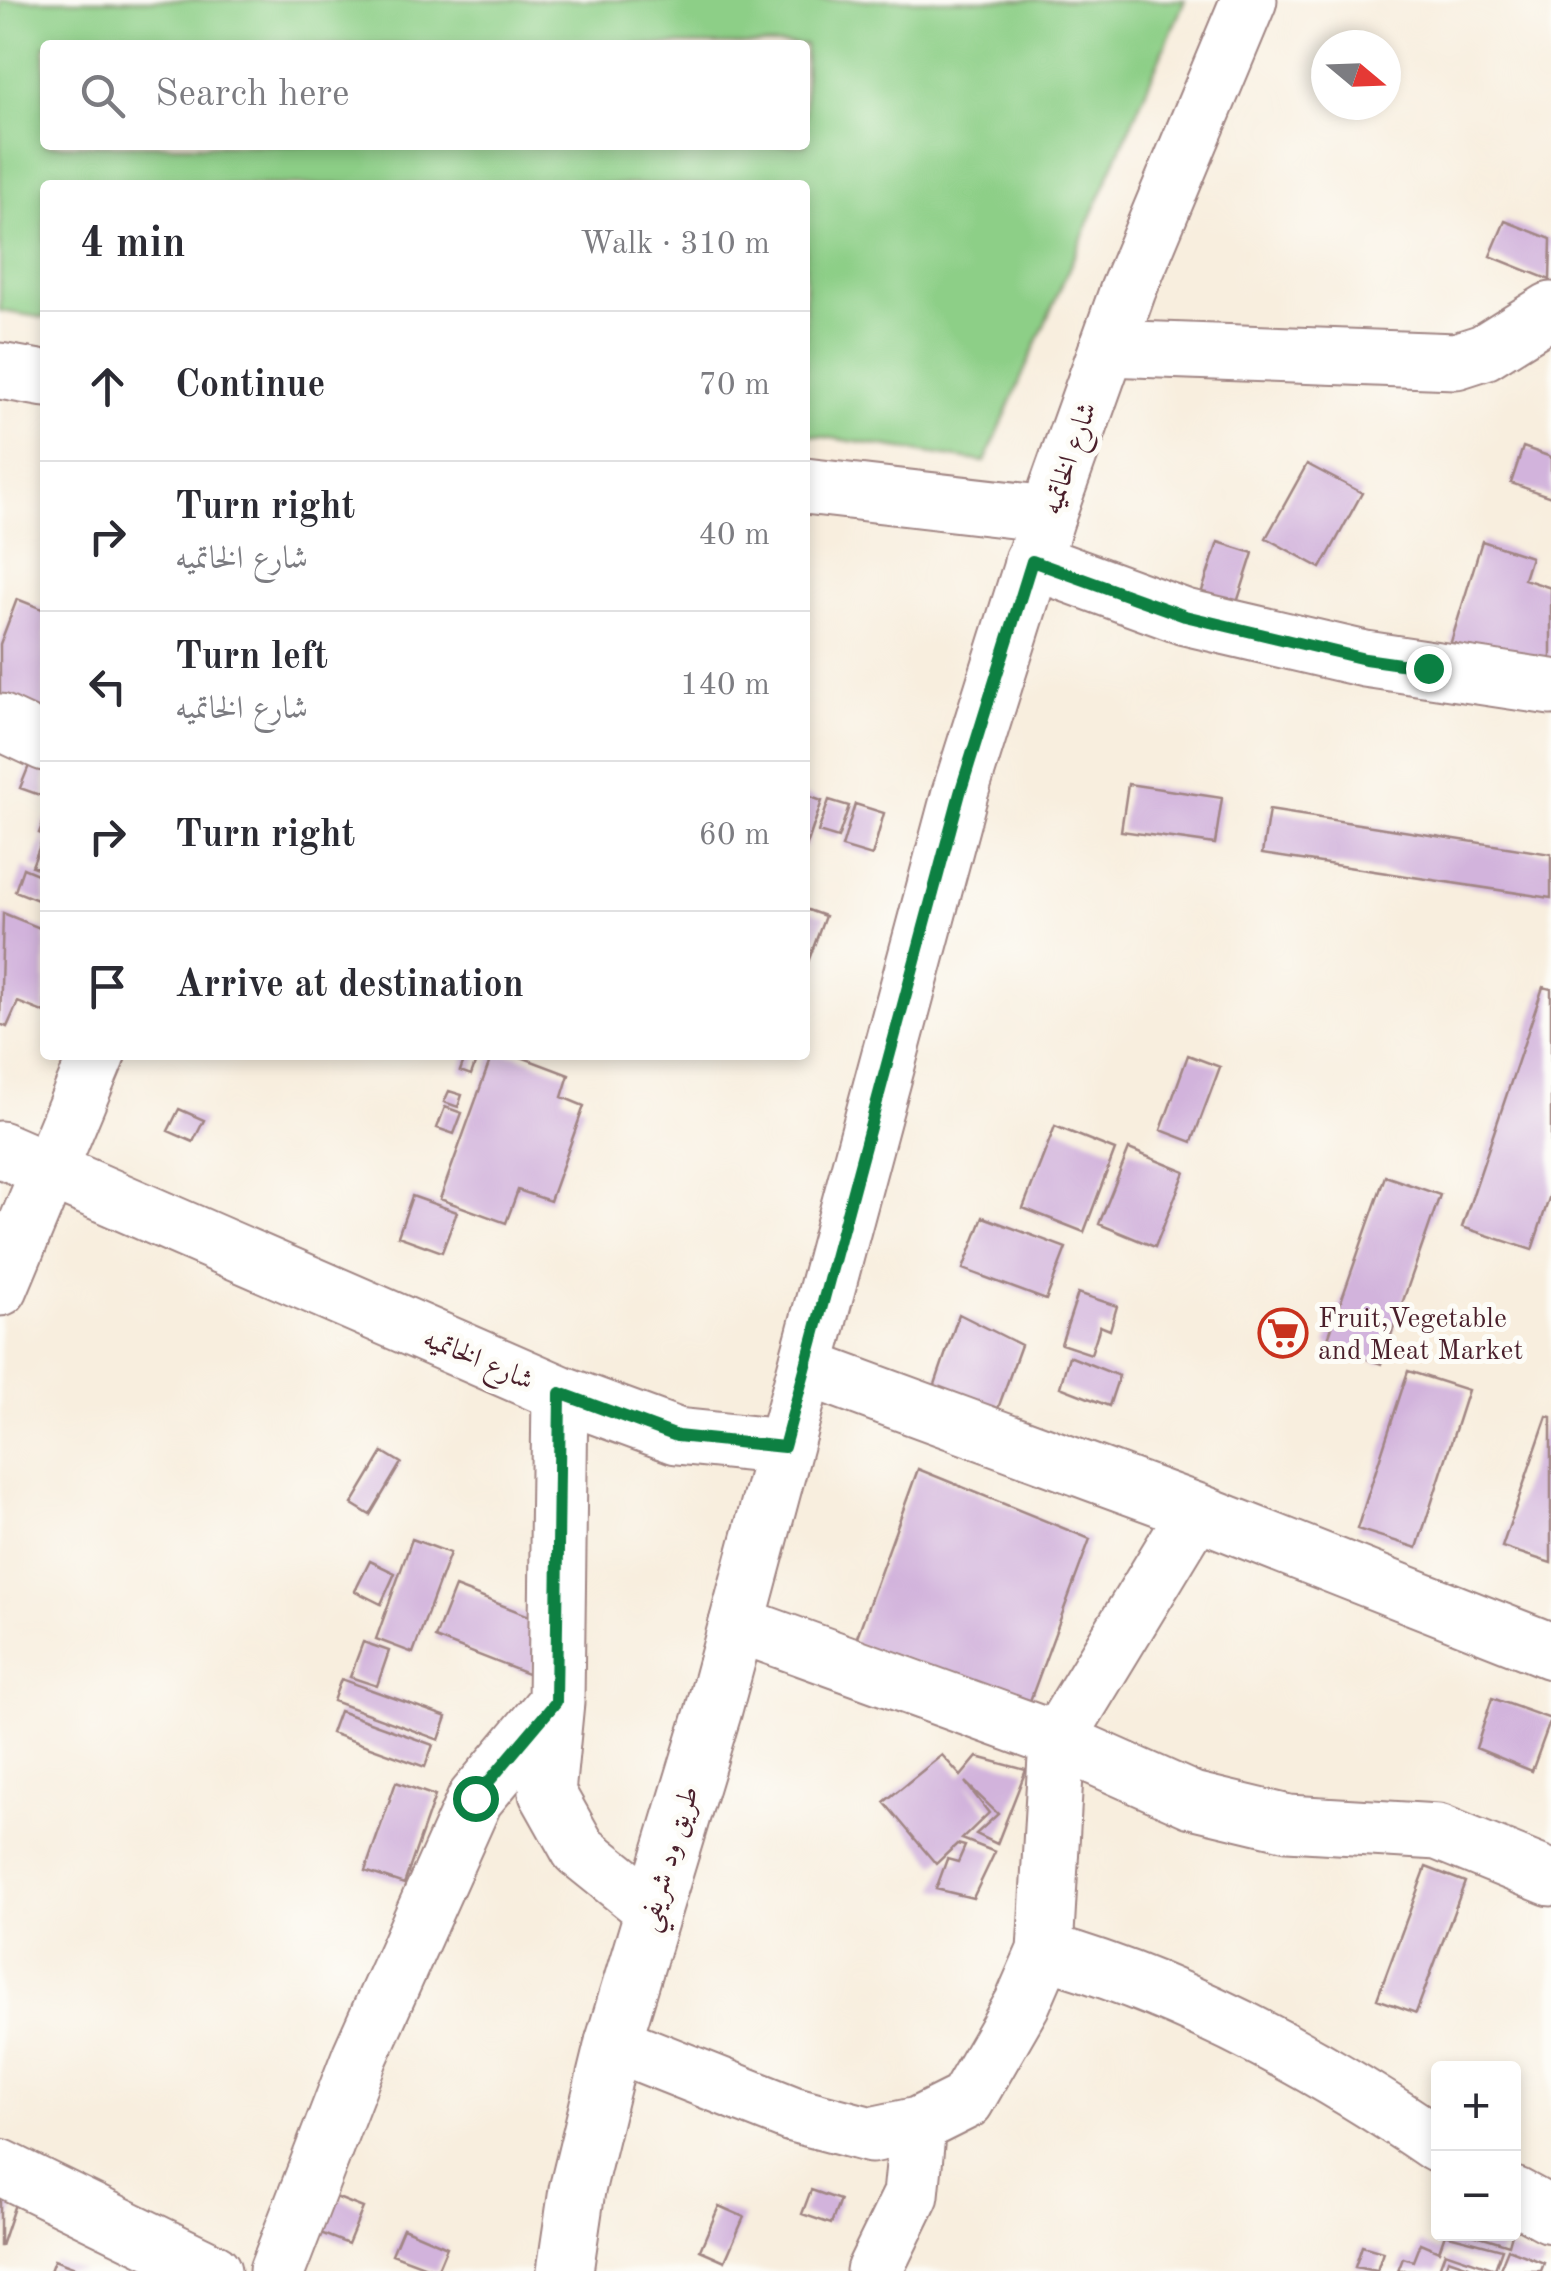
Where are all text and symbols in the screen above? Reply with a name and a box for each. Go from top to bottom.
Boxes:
north arrow [1311,30,1401,120]
search box [40,40,810,150]
icon: search [75,68,130,123]
text: Search here [155,76,350,114]
text: 4 min [80,224,186,266]
text: Walk · 310 m [580,229,770,261]
icon: ahead [80,359,135,414]
text: Continue [175,367,325,405]
text: 70 m [699,370,770,402]
street label: شارع الخاتميه [1039,399,1110,521]
text: Turn right [175,489,355,527]
icon: right [80,509,135,564]
text: 40 m [699,520,770,552]
text: شارع الخاتميه [175,544,308,576]
text: Turn left [175,639,328,677]
route end [1406,646,1452,692]
icon: left [80,659,135,714]
text: 140 m [680,670,770,702]
text: شارع الخاتميه [175,694,308,726]
icon: right [80,809,135,864]
text: Turn right [175,817,355,855]
text: 60 m [699,820,770,852]
icon: arrive [80,959,135,1014]
text: Arrive at destination [175,967,524,1005]
place label: Fruit,Vegetable and Meat Market [1318,1306,1523,1366]
supermarket icon: Fruit,Vegetable and Meat Market [1257,1307,1309,1359]
street label: شارع الخاتميه [416,1325,537,1403]
route start [453,1776,499,1822]
street label: طريق ود شريفي [635,1783,716,1938]
map controls [1431,2061,1521,2241]
button: + [1431,2061,1521,2151]
button: − [1431,2151,1521,2241]

